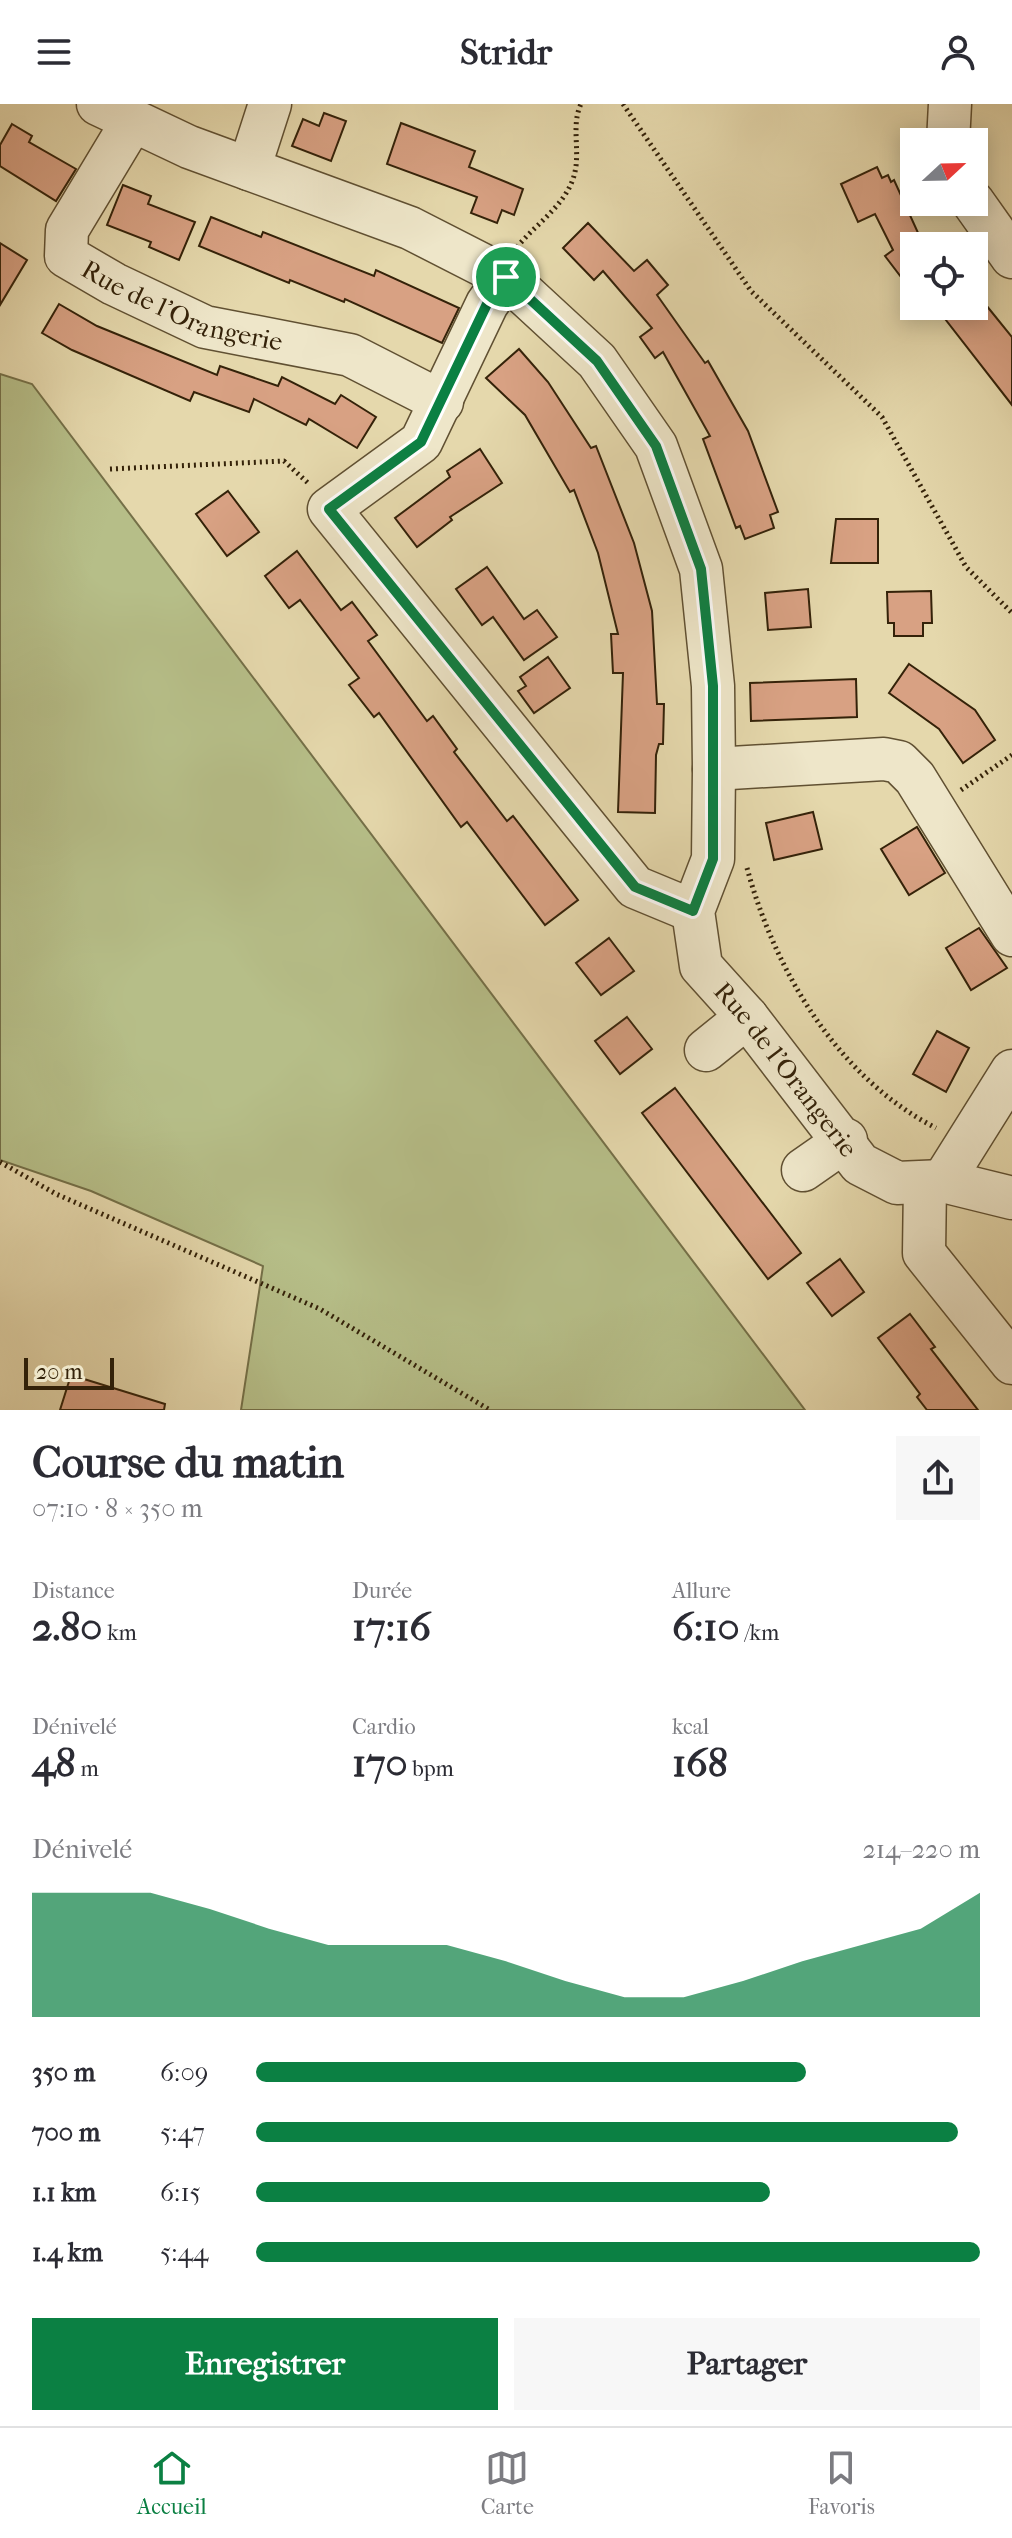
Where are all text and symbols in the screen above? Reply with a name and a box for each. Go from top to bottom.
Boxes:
icon: menu [32,30,76,74]
icon: person [936,30,980,74]
text: Stridr [460,31,552,73]
north arrow [900,128,988,216]
map controls [900,128,988,320]
button: locate [900,232,988,320]
pin [472,243,540,311]
street label: Rue de l'Orangerie [76,253,285,357]
icon: arrive [484,255,528,299]
street label: Rue de l'Orangerie [708,976,864,1163]
scale bar [24,1354,114,1390]
text: 20 m [36,1359,82,1385]
button: share [896,1436,980,1520]
text: Course du matin [32,1437,344,1488]
text: 07:10 · 8 × 350 m [32,1493,203,1524]
text: Distance [32,1578,115,1604]
text: Durée [352,1578,412,1604]
text: Allure [672,1578,731,1604]
text: 2.80 [32,1604,102,1650]
text: 17:16 [352,1604,431,1650]
text: 6:10 [672,1604,739,1650]
text: km [102,1620,137,1646]
text: /km [739,1620,779,1646]
text: Dénivelé [32,1714,117,1740]
text: Cardio [352,1714,416,1740]
text: kcal [672,1714,709,1740]
text: 48 [32,1740,76,1786]
text: 170 [352,1740,408,1786]
text: 168 [672,1740,728,1786]
text: m [76,1756,99,1782]
text: bpm [408,1756,454,1782]
text: Dénivelé [32,1834,132,1865]
text: 214–220 m [862,1834,980,1865]
text: 350 m [32,2057,95,2088]
text: 6:09 [160,2057,208,2088]
text: 700 m [32,2117,100,2148]
text: 5:47 [160,2117,205,2148]
text: 1.1 km [32,2177,96,2208]
text: 6:15 [160,2177,201,2208]
text: 1.4 km [32,2237,103,2268]
text: 5:44 [160,2237,208,2268]
button: Enregistrer [32,2318,498,2410]
button: Partager [514,2318,980,2410]
tab: Accueil [137,2446,207,2520]
tab: Carte [481,2446,534,2520]
tab: Favoris [808,2446,875,2520]

